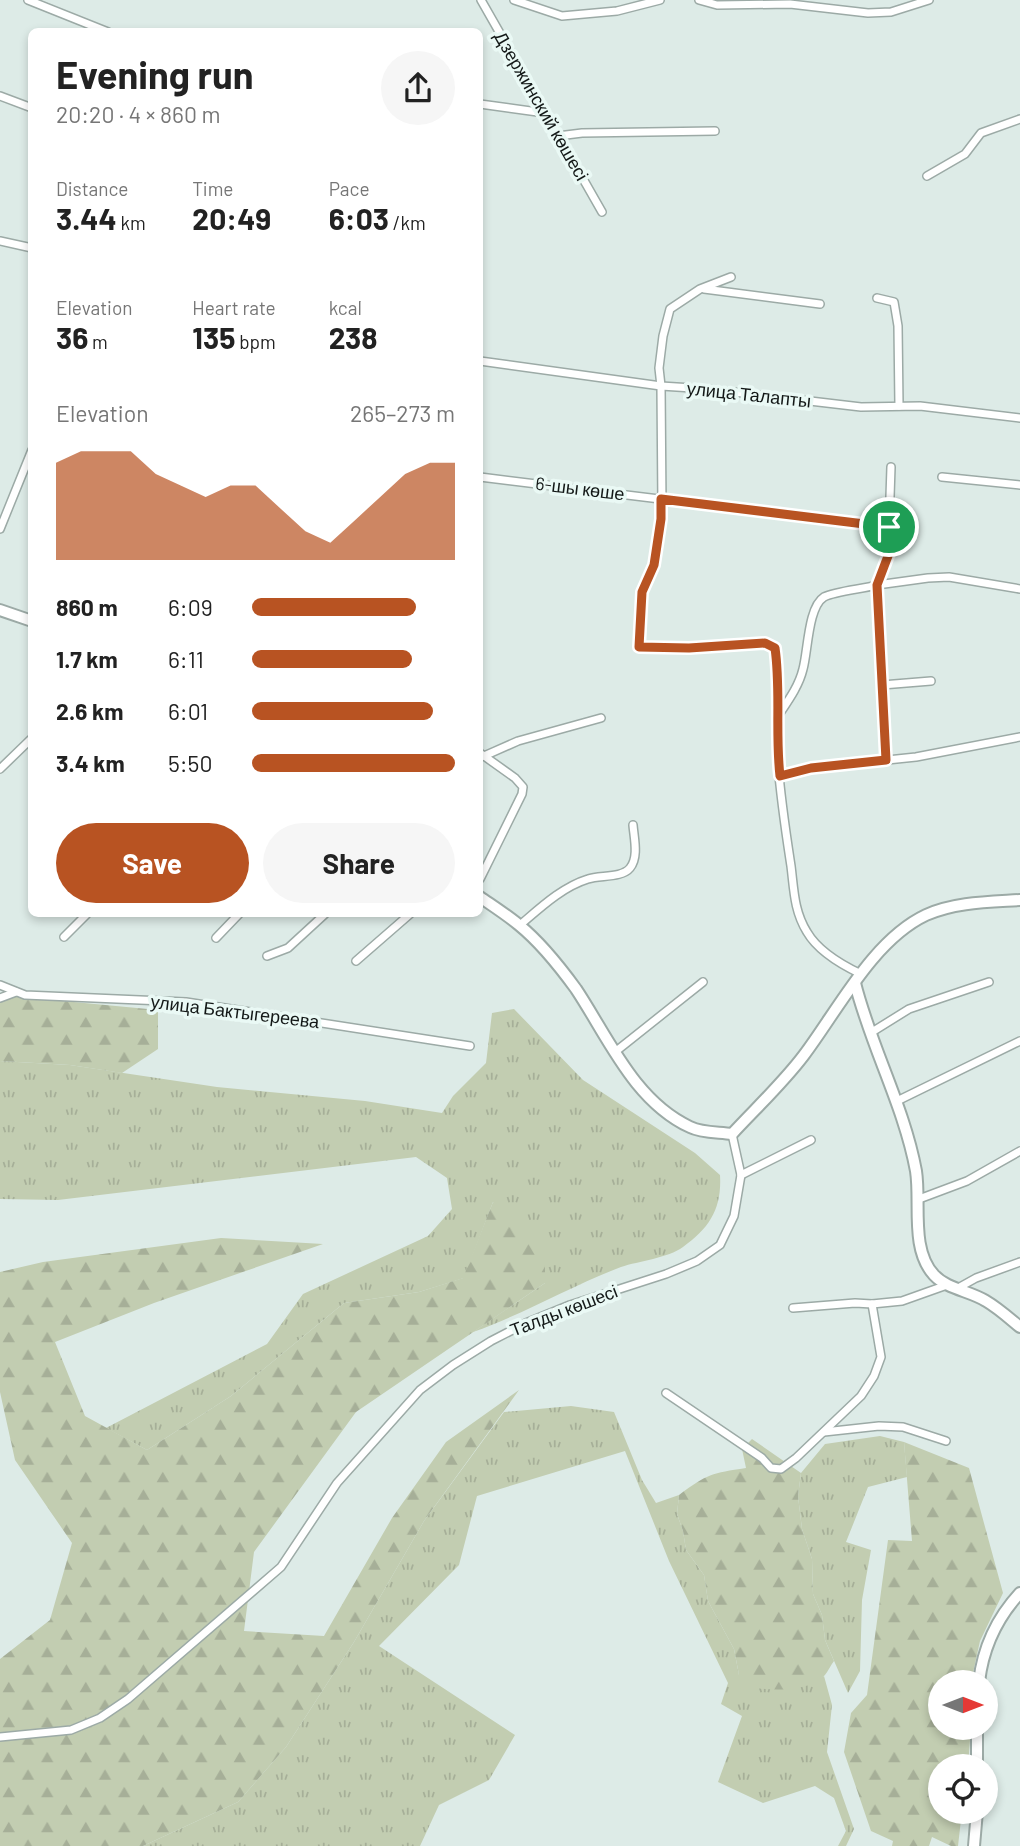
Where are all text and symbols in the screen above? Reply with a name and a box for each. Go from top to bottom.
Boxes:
street label: Дзержинский көшесі [490,27,594,184]
text: Evening run [56,51,254,97]
button: share [381,51,455,125]
text: 20:20 · 4 × 860 m [56,100,221,128]
text: Distance [56,177,128,200]
text: Time [192,177,233,200]
text: Pace [329,177,370,200]
text: 3.44 [56,200,117,236]
text: 20:49 [192,200,271,236]
text: 6:03 [329,200,389,236]
text: km [117,211,146,234]
text: /km [389,211,426,234]
text: Elevation [56,296,133,319]
text: Heart rate [192,296,276,319]
text: kcal [329,296,362,319]
text: 36 [56,319,88,355]
text: 135 [192,319,235,355]
text: 238 [329,319,377,355]
text: m [88,330,108,353]
text: bpm [235,330,276,353]
street label: улица Талапты [686,377,812,411]
text: Elevation [56,399,149,427]
text: 265–273 m [350,399,455,427]
street label: 6-шы көше [534,472,626,504]
pin [859,497,919,557]
icon: arrive [870,508,908,546]
text: 860 m [56,593,118,621]
text: 6:09 [168,593,213,621]
text: 1.7 km [56,645,118,673]
text: 6:11 [168,645,204,673]
text: 2.6 km [56,697,124,725]
text: 6:01 [168,697,208,725]
text: 3.4 km [56,749,125,777]
text: 5:50 [168,749,212,777]
button: Save [56,823,249,903]
button: Share [263,823,455,903]
street label: улица Бактыгереева [150,990,322,1032]
street label: Талды көшесі [507,1280,620,1341]
north arrow [928,1670,998,1740]
map controls [928,1670,998,1824]
button: locate [928,1754,998,1824]

